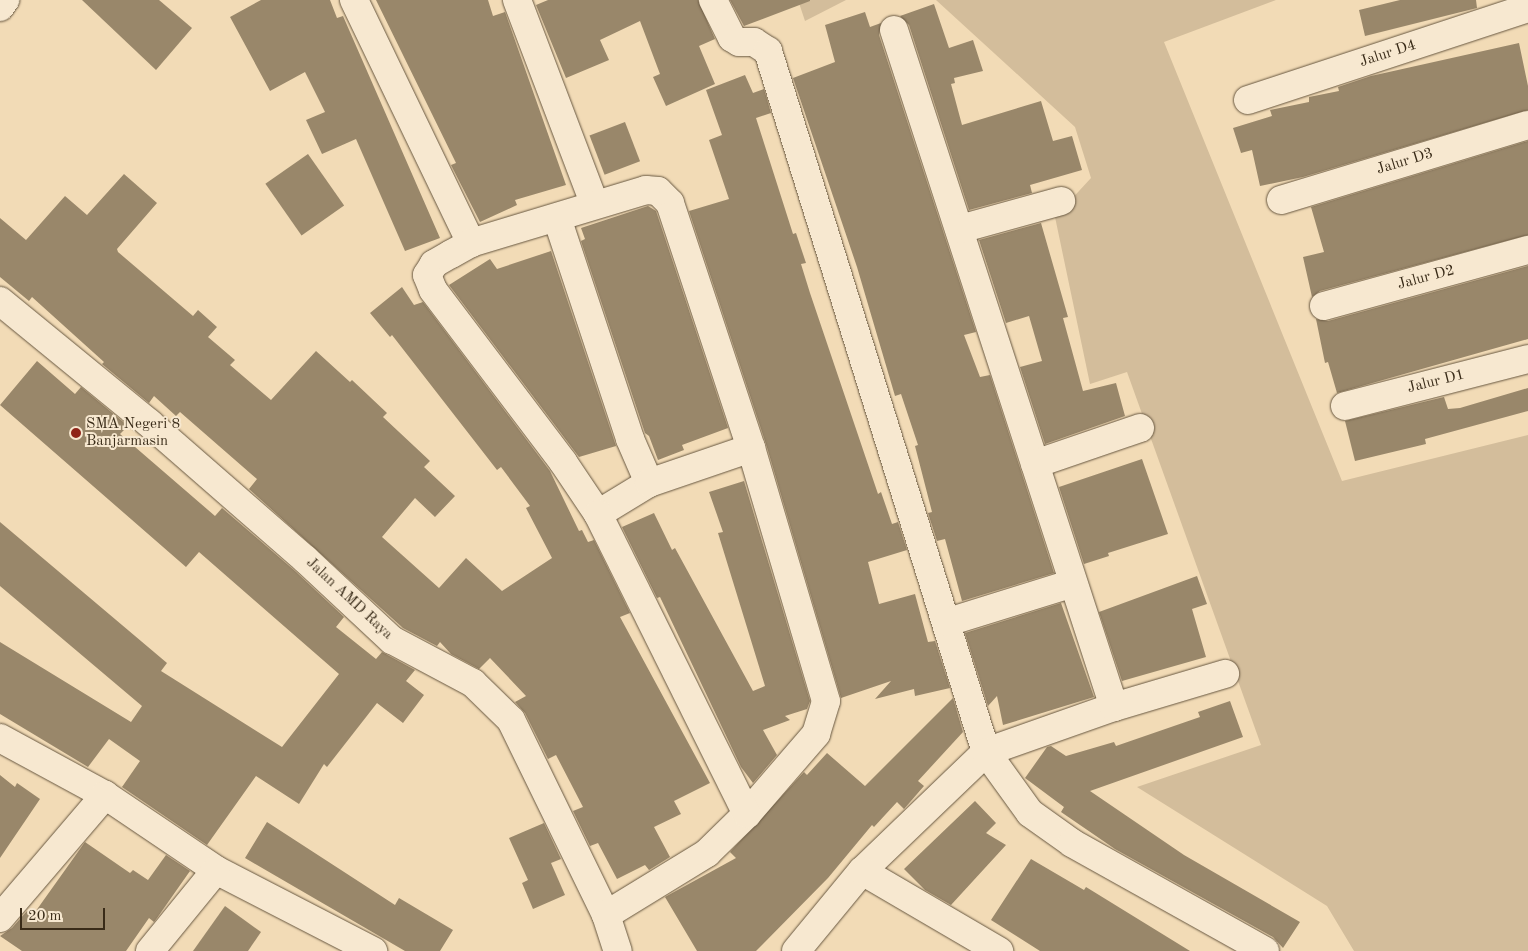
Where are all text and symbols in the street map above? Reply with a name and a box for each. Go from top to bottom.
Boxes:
street label: Jalur D4 [1357,36,1419,72]
street label: Jalur D3 [1374,145,1436,179]
street label: Jalur D2 [1396,262,1456,294]
street label: Jalur D1 [1406,366,1466,398]
place label: SMA Negeri 8 Banjarmasin [86,415,180,450]
marker: SMA Negeri 8 Banjarmasin [70,427,82,439]
street label: Jalan AMD Raya [302,554,396,644]
scale bar [22,898,108,930]
text: 20 m [28,909,62,924]

